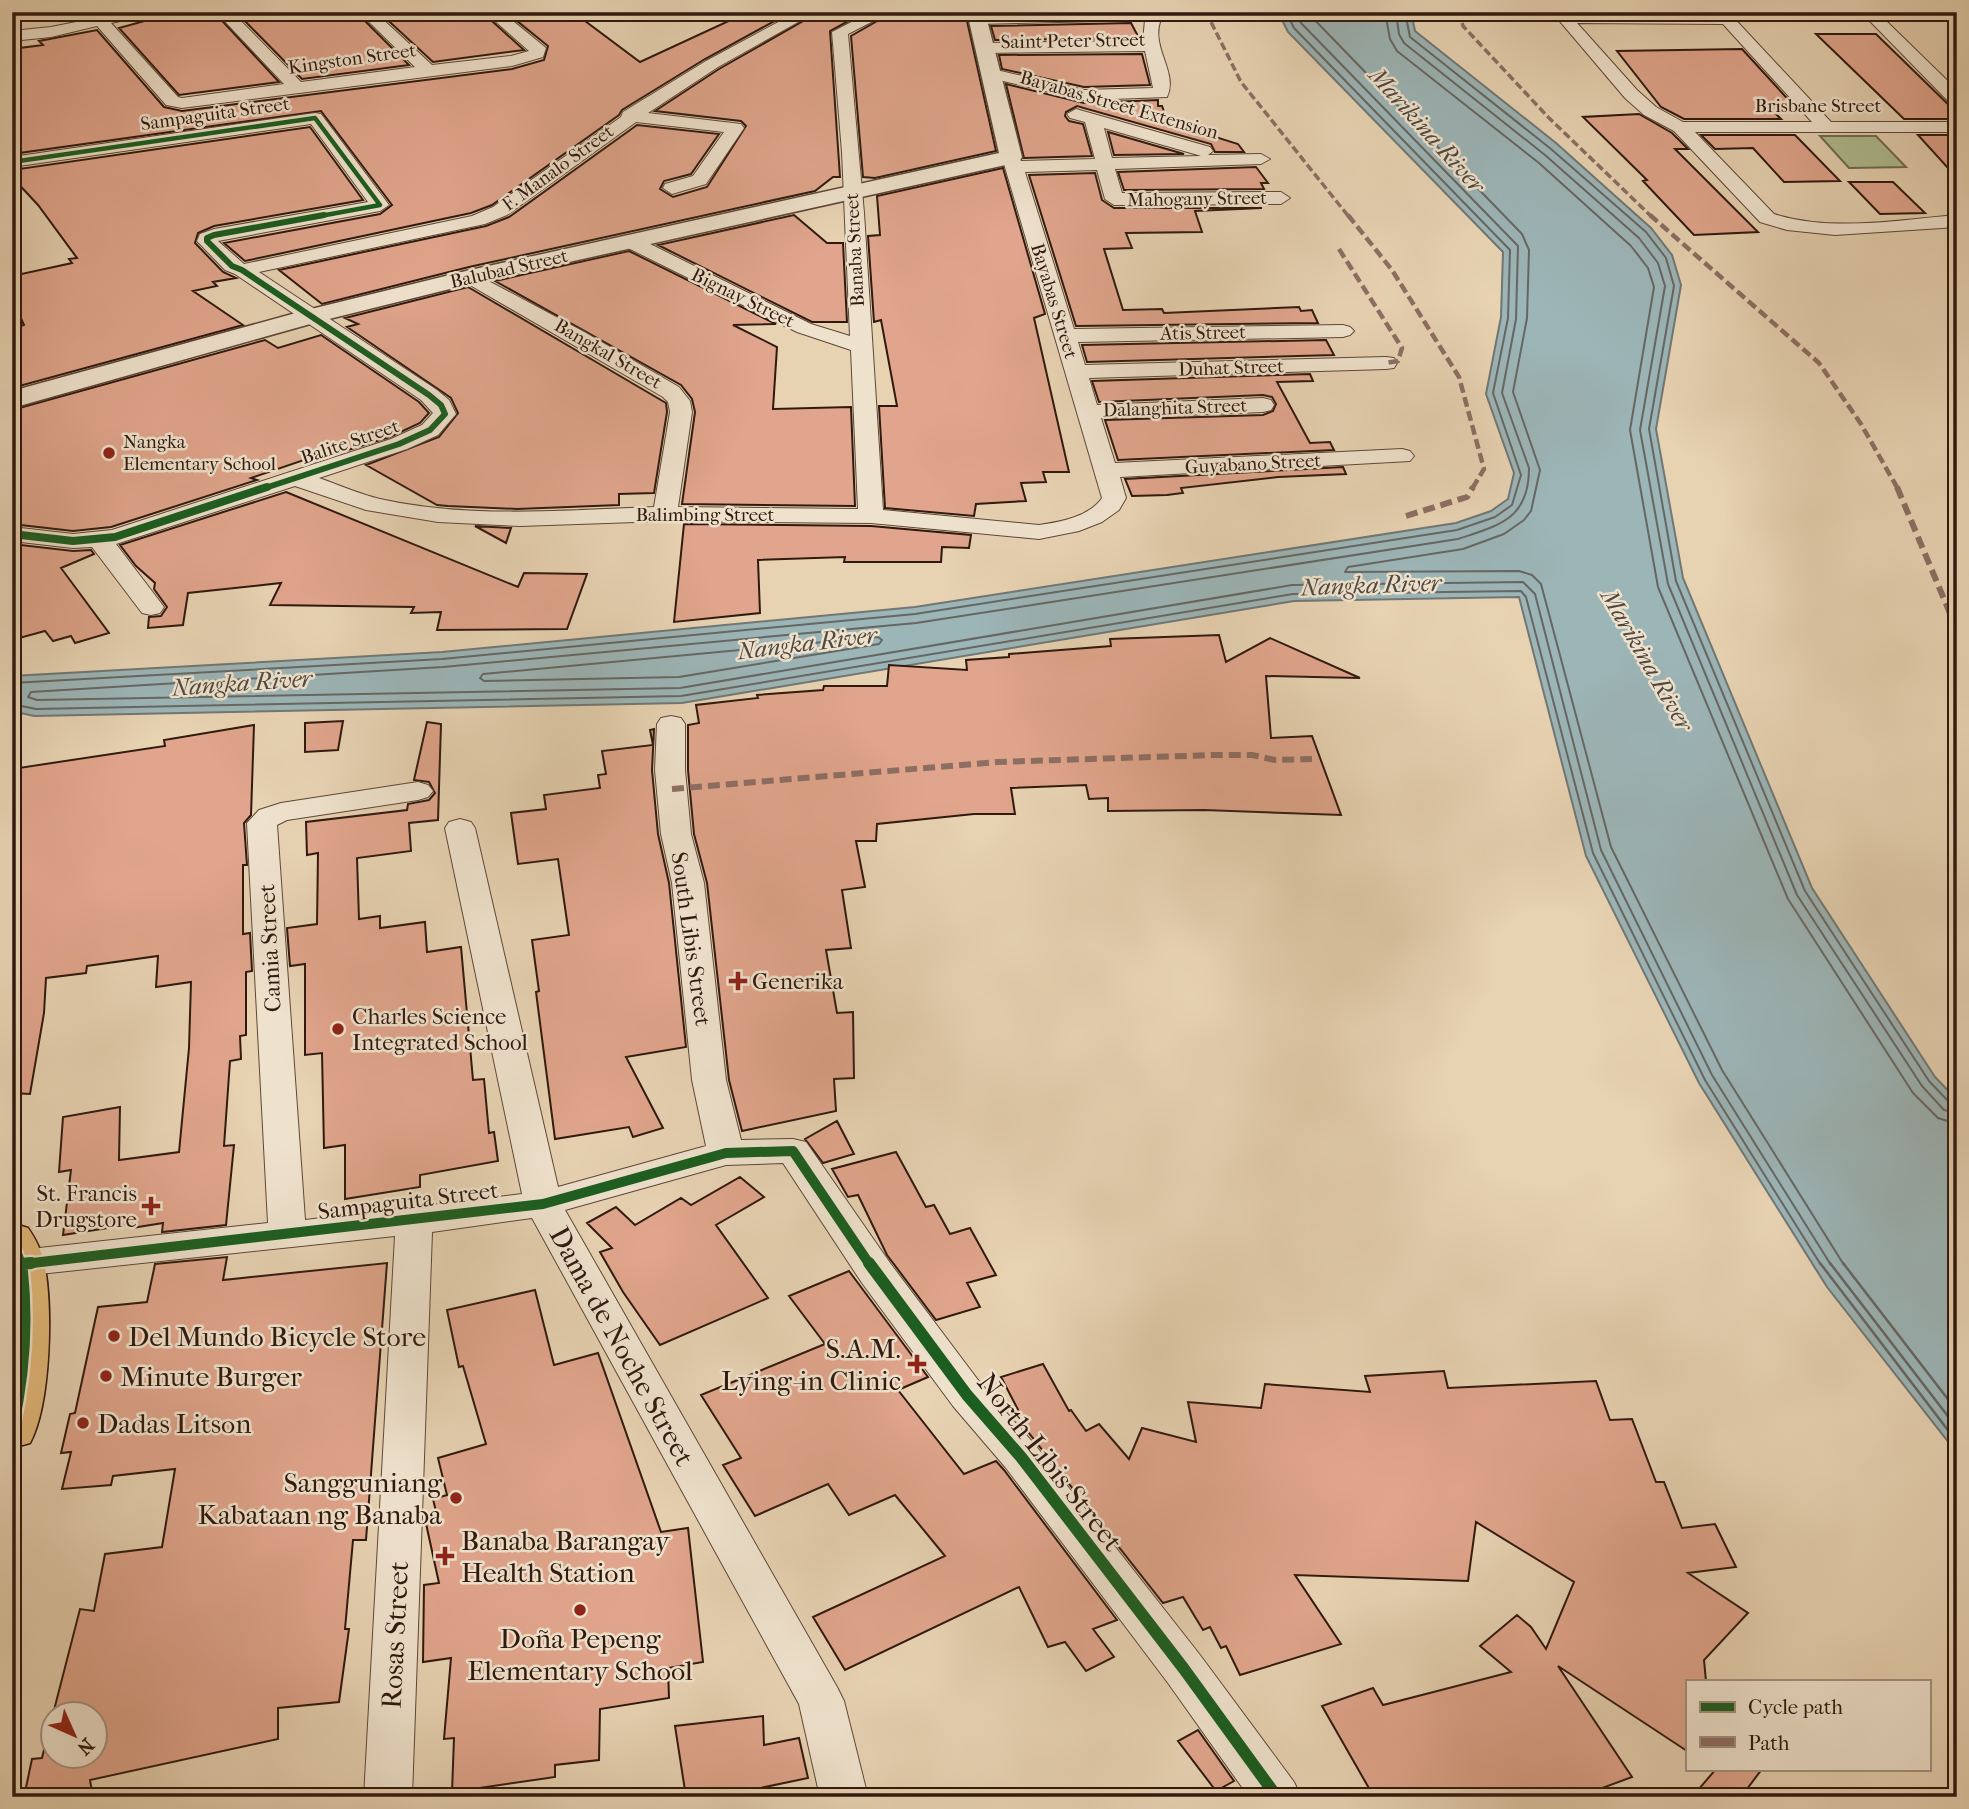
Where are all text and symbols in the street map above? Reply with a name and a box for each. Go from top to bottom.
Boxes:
street label: Saint Peter Street [1000,29,1146,53]
street label: Kingston Street [287,39,418,79]
water label: Marikina River [1362,60,1492,200]
street label: Bayabas Street Extension [1017,66,1221,144]
street label: Sampaguita Street [139,93,291,135]
street label: Brisbane Street [1755,95,1881,117]
street label: F. Manalo Street [498,120,618,216]
street label: Mahogany Street [1127,187,1267,211]
street label: Banaba Street [841,192,869,307]
street label: Bayabas Street [1026,241,1082,362]
street label: Balubad Street [448,245,570,293]
street label: Bignay Street [688,264,798,333]
street label: Bangkal Street [550,314,666,394]
street label: Atis Street [1159,321,1246,345]
street label: Duhat Street [1178,355,1284,381]
street label: Dalanghita Street [1102,394,1248,422]
street label: Balite Street [298,415,402,469]
place label: Nangka Elementary School [123,431,276,475]
marker: Nangka Elementary School [101,445,117,461]
street label: Guyabano Street [1184,449,1322,479]
street label: Balimbing Street [636,504,775,526]
water label: Nangka River [1299,568,1444,601]
water label: Marikina River [1594,582,1700,738]
water label: Nangka River [735,620,881,666]
water label: Nangka River [170,664,315,702]
street label: South Libis Street [665,850,717,1028]
street label: Camia Street [253,883,287,1013]
place label: Generika [752,968,844,995]
marker: Generika [730,973,746,989]
place label: Charles Science Integrated School [352,1003,529,1056]
marker: Charles Science Integrated School [330,1021,346,1037]
street label: Sampaguita Street [316,1177,500,1225]
place label: St. Francis Drugstore [35,1180,137,1233]
marker: St. Francis Drugstore [143,1198,159,1214]
street label: Dama de Noche Street [543,1221,701,1471]
place label: Del Mundo Bicycle Store [128,1320,426,1353]
marker: Del Mundo Bicycle Store [106,1328,122,1344]
place label: S.A.M. Lying-in Clinic [721,1332,901,1397]
marker: S.A.M. Lying-in Clinic [907,1354,927,1374]
place label: Minute Burger [120,1360,302,1393]
street label: North Libis Street [970,1367,1130,1557]
marker: Minute Burger [98,1368,114,1384]
place label: Dadas Litson [97,1407,251,1440]
marker: Dadas Litson [75,1415,91,1431]
place label: Sangguniang Kabataan ng Banaba [197,1466,443,1531]
marker: Sangguniang Kabataan ng Banaba [448,1490,464,1506]
place label: Banaba Barangay Health Station [461,1524,671,1589]
marker: Banaba Barangay Health Station [435,1546,455,1566]
street label: Rosas Street [375,1560,415,1710]
marker: Doña Pepeng Elementary School [572,1602,588,1618]
place label: Doña Pepeng Elementary School [467,1622,693,1687]
legend [1686,1680,1930,1770]
text: Cycle path [1748,1695,1843,1719]
north arrow [38,1700,108,1770]
text: Path [1748,1731,1790,1755]
text: N [72,1733,98,1760]

